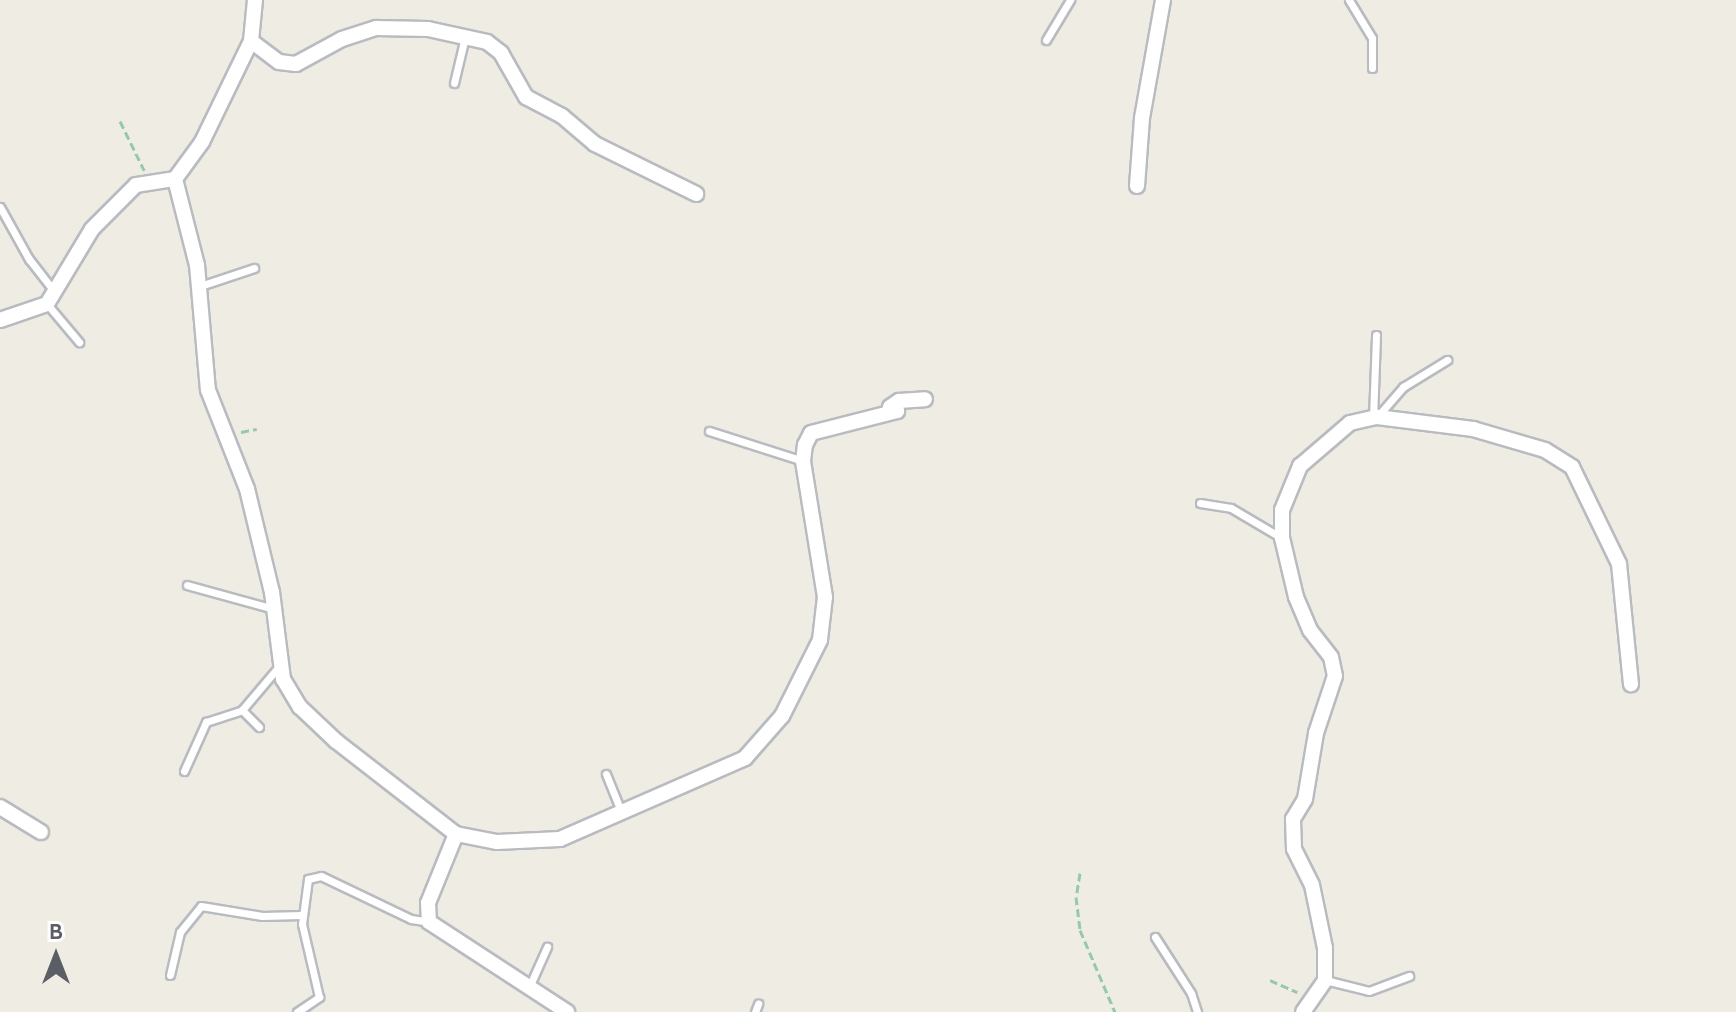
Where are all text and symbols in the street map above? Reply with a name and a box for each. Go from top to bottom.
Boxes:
north arrow [16,916,96,996]
text: B [49,918,63,945]

